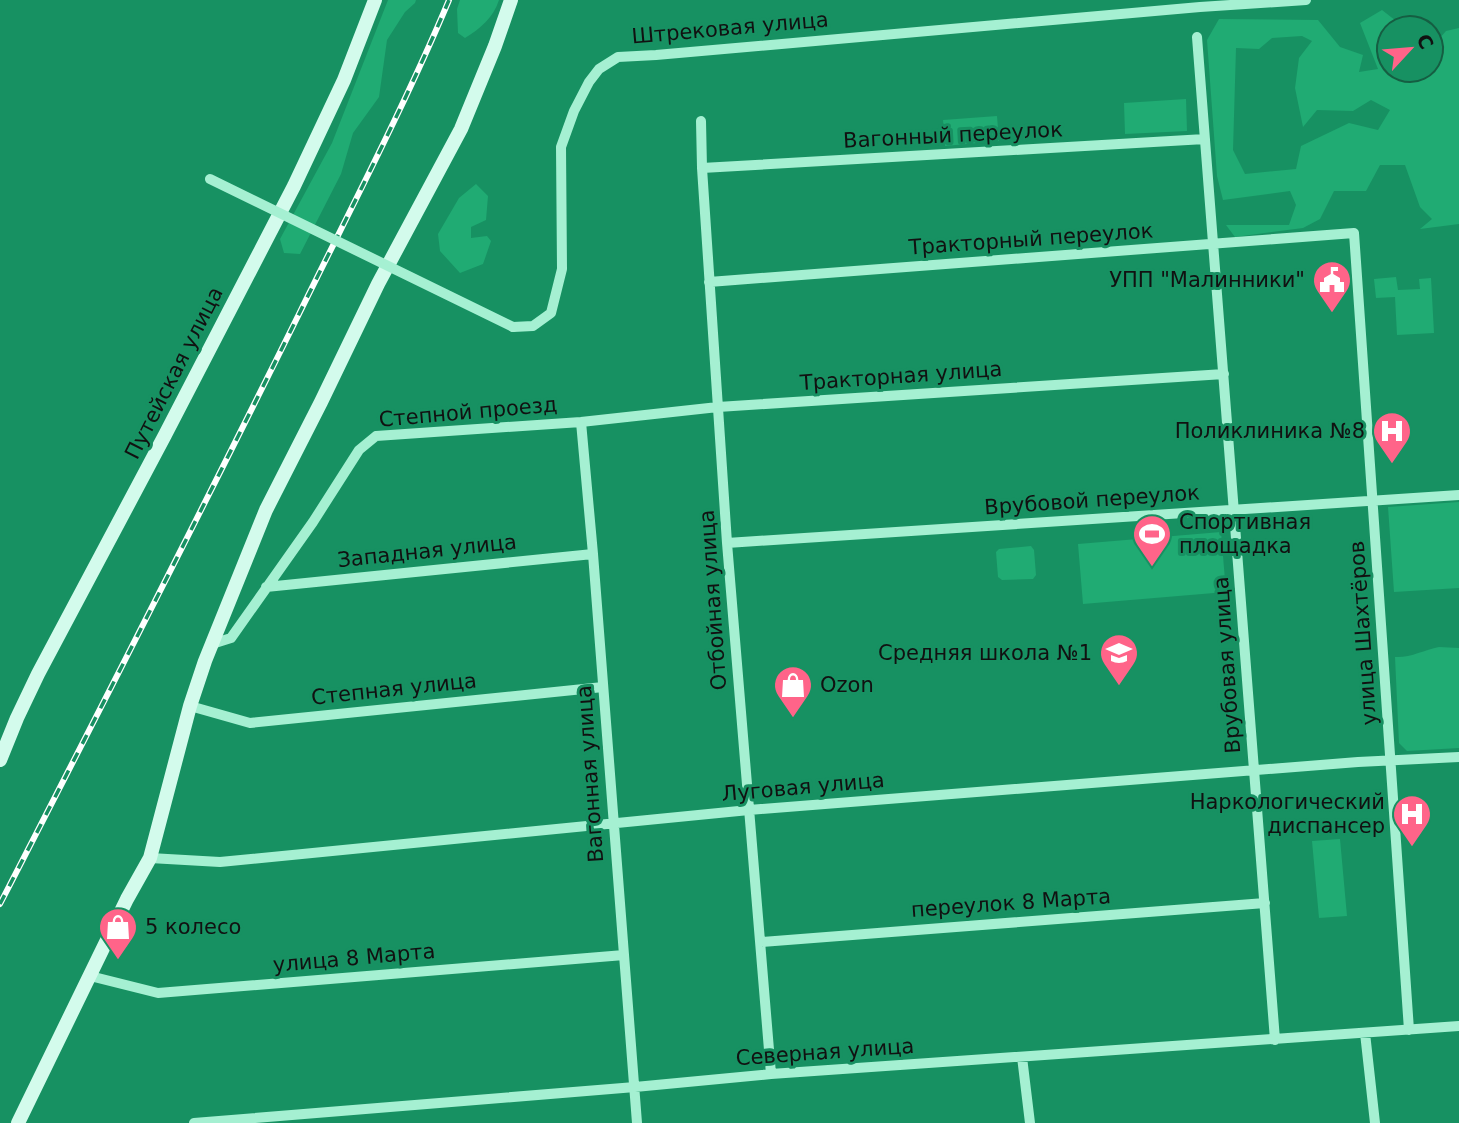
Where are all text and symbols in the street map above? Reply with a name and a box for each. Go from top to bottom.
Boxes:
street label: Штрековая улица [630,7,830,49]
north arrow [1375,14,1445,84]
text: С [1412,30,1438,53]
street label: Вагонный переулок [843,117,1063,153]
street label: Тракторный переулок [907,218,1154,260]
public building icon: УПП "Малинники" [1311,259,1353,314]
place label: УПП "Малинники" [1109,268,1305,292]
street label: Путейская улица [120,283,228,463]
street label: Тракторная улица [798,357,1003,395]
street label: Степной проезд [378,392,558,432]
hospital icon: Поликлиника №8 [1371,410,1413,465]
place label: Поликлиника №8 [1175,419,1365,443]
street label: Врубовой переулок [984,481,1200,519]
street label: Отбойная улица [695,509,731,691]
place label: Спортивная площадка [1179,510,1311,558]
sports icon: Спортивная площадка [1131,513,1173,568]
street label: Западная улица [336,530,518,572]
street label: улица Шахтёров [1345,540,1381,726]
street label: Врубовая улица [1209,576,1245,754]
school or university icon: Средняя школа №1 [1098,632,1140,687]
place label: Средняя школа №1 [878,641,1092,665]
shop icon: Ozon [772,664,814,719]
street label: Степная улица [310,668,478,710]
place label: Ozon [820,673,874,697]
street label: Вагонная улица [572,685,608,863]
street label: Луговая улица [721,768,885,806]
place label: Наркологический диспансер [1190,790,1385,838]
hospital icon: Наркологический диспансер [1391,793,1433,848]
street label: переулок 8 Марта [910,884,1112,922]
shop icon: 5 колесо [97,906,139,961]
place label: 5 колесо [145,915,241,939]
street label: улица 8 Марта [272,939,436,977]
street label: Северная улица [735,1034,915,1070]

